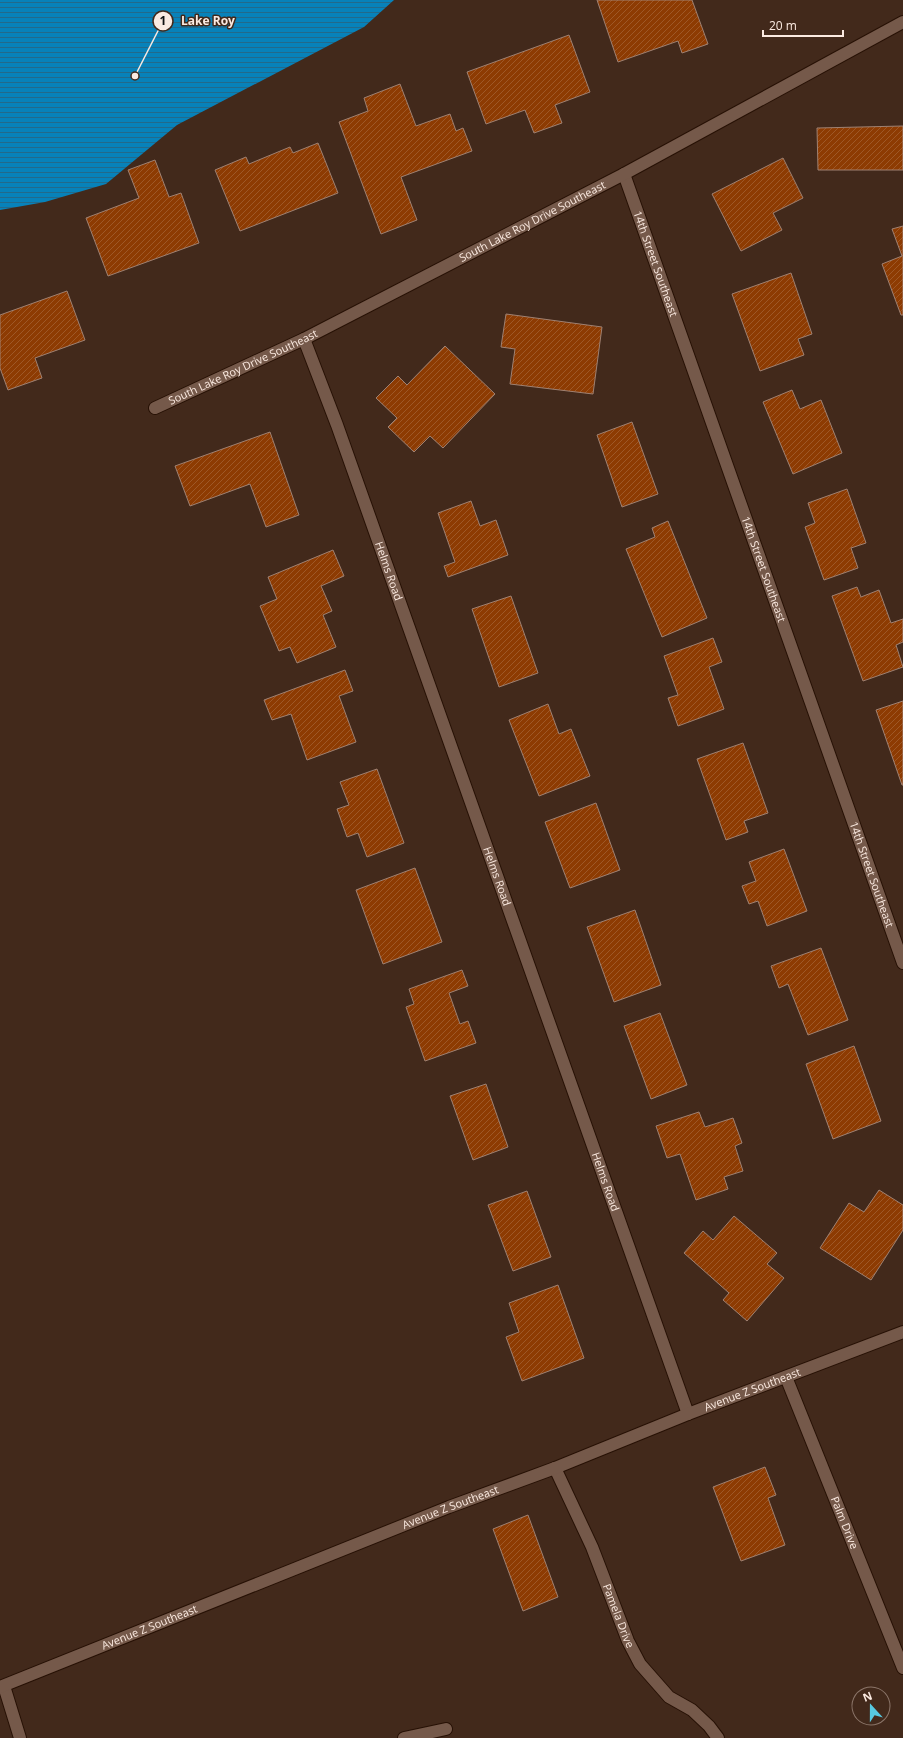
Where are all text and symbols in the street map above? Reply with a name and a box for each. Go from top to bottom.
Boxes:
callout: Lake Roy [153,9,243,33]
text: 1 [160,12,166,29]
text: Lake Roy [181,12,235,29]
scale bar [763,12,843,38]
text: 20 m [769,17,797,34]
street label: South Lake Roy Drive Southeast [456,177,608,265]
street label: 14th Street Southeast [631,208,682,318]
street label: South Lake Roy Drive Southeast [166,325,320,408]
street label: 14th Street Southeast [739,514,790,624]
street label: Helms Road [372,539,407,602]
street label: 14th Street Southeast [847,819,898,929]
street label: Helms Road [480,845,515,908]
street label: Helms Road [589,1150,623,1213]
street label: Avenue Z Southeast [702,1364,802,1414]
street label: Avenue Z Southeast [400,1481,501,1532]
street label: Palm Drive [828,1494,862,1551]
street label: Pamela Drive [600,1581,638,1650]
street label: Avenue Z Southeast [99,1601,199,1653]
north arrow [851,1686,891,1726]
text: N [860,1688,874,1705]

